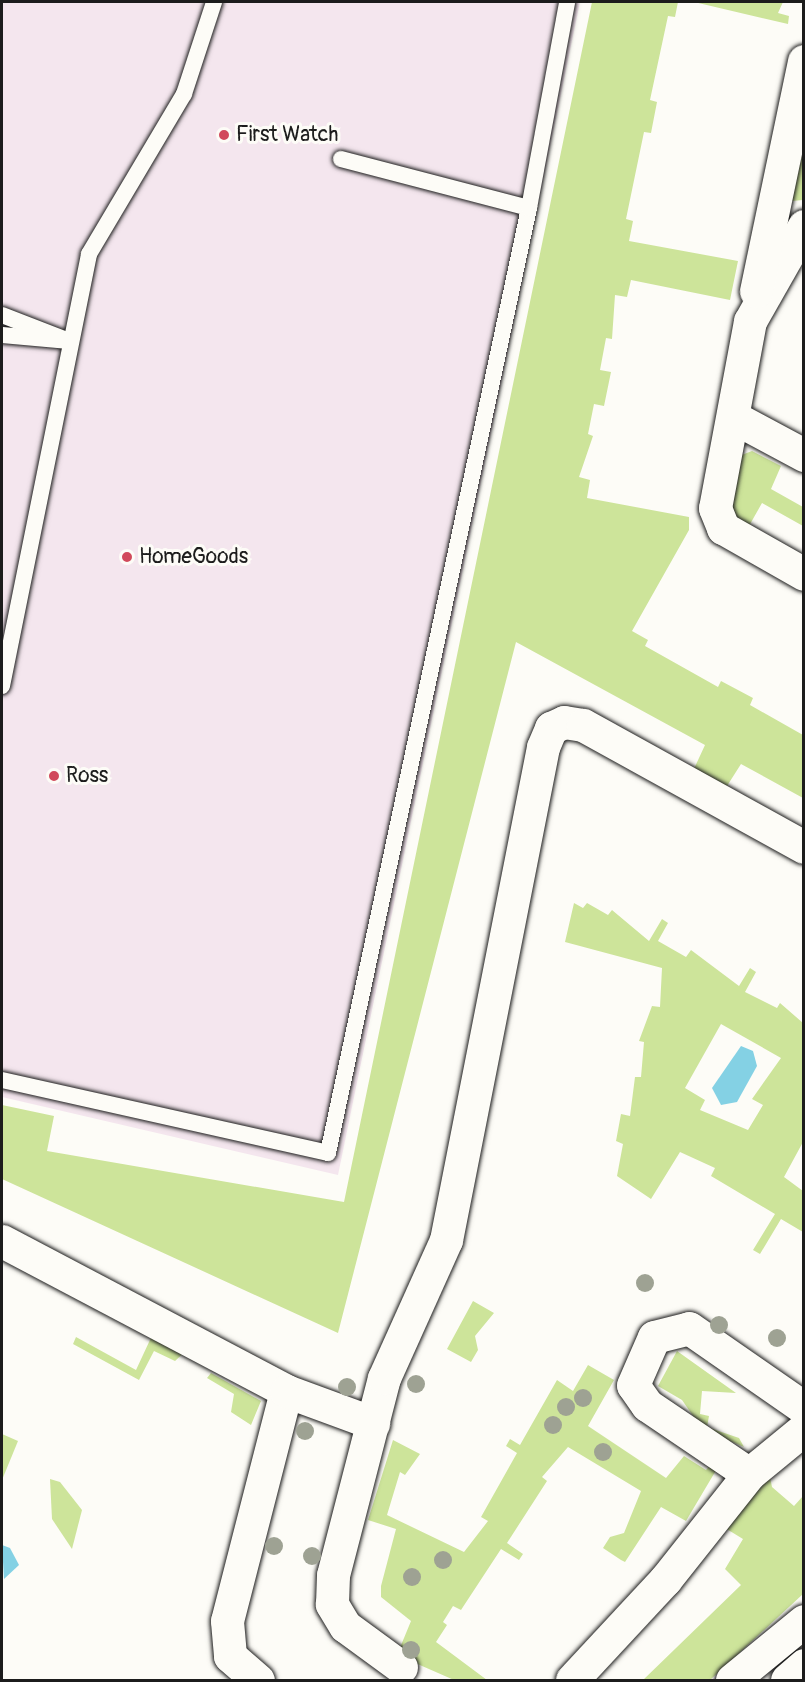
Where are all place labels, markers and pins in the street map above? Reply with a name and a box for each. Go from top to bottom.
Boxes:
place label: First Watch [236,122,338,148]
marker: First Watch [217,128,231,142]
place label: HomeGoods [139,544,248,570]
marker: HomeGoods [120,550,134,564]
place label: Ross [66,763,108,789]
marker: Ross [47,769,61,783]

